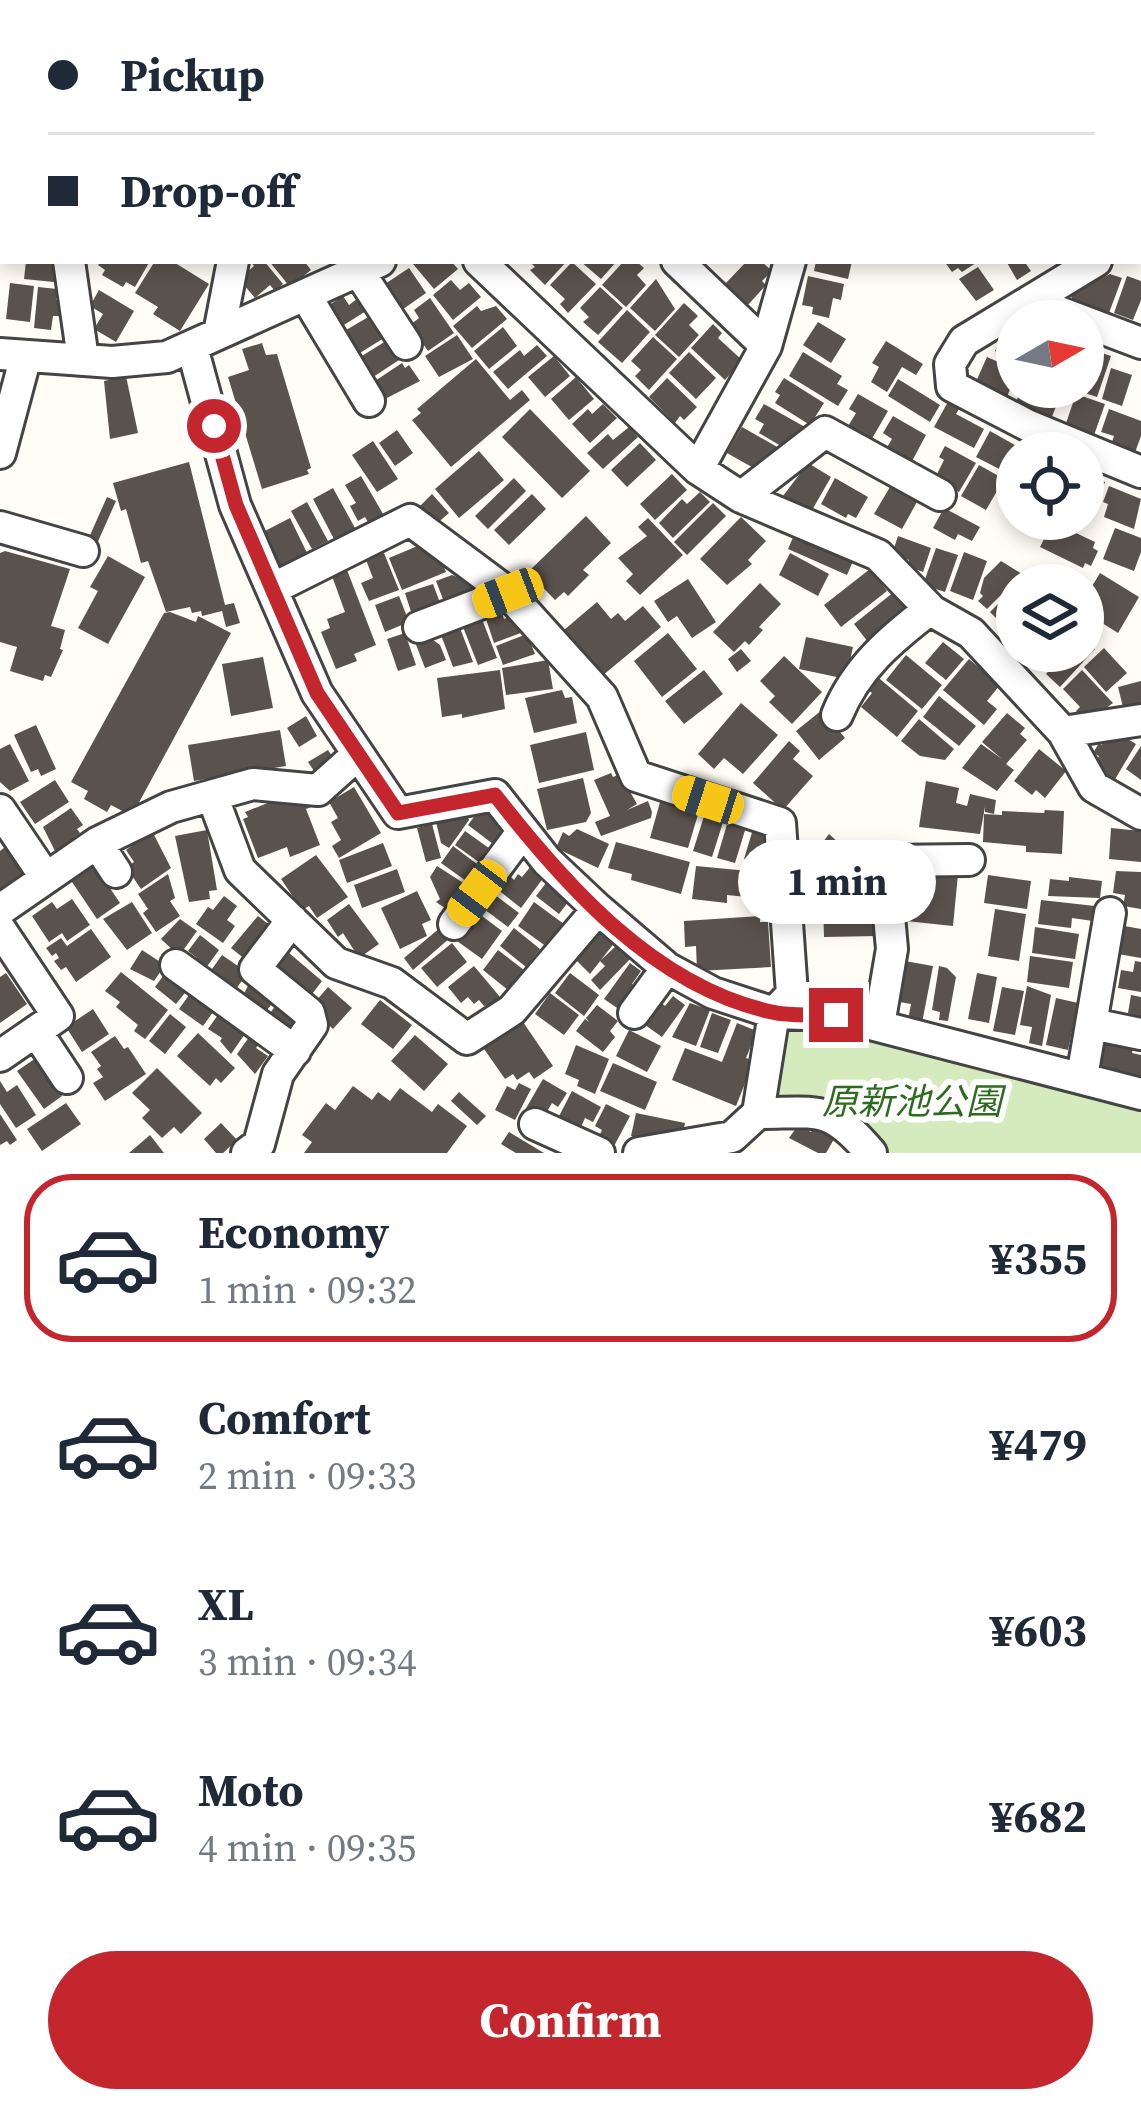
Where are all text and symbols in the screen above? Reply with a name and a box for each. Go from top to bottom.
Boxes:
text: Pickup [120,44,265,106]
text: Drop-off [120,160,296,222]
north arrow [996,300,1104,408]
map controls [996,300,1104,672]
route start [187,399,241,453]
button: locate [996,432,1104,540]
car [468,563,548,623]
button: layers [996,564,1104,672]
car [668,772,748,828]
callout: 1 min [737,841,935,925]
car [441,853,513,933]
text: 1 min [786,855,888,908]
route end [809,988,863,1042]
park label: 原新池公園 [822,1077,1007,1126]
text: Economy [198,1201,389,1263]
icon: car [54,1204,162,1312]
text: ¥355 [989,1227,1087,1289]
text: 1 min · 09:32 [198,1263,417,1316]
text: Comfort [198,1387,371,1449]
icon: car [54,1390,162,1498]
text: ¥479 [989,1413,1087,1475]
text: 2 min · 09:33 [198,1449,417,1502]
text: XL [198,1573,254,1635]
icon: car [54,1576,162,1684]
text: ¥603 [989,1599,1087,1661]
text: 3 min · 09:34 [198,1635,417,1688]
text: Moto [198,1759,304,1821]
icon: car [54,1762,162,1870]
text: ¥682 [989,1785,1087,1847]
text: 4 min · 09:35 [198,1821,417,1874]
button: Confirm [48,1951,1093,2089]

